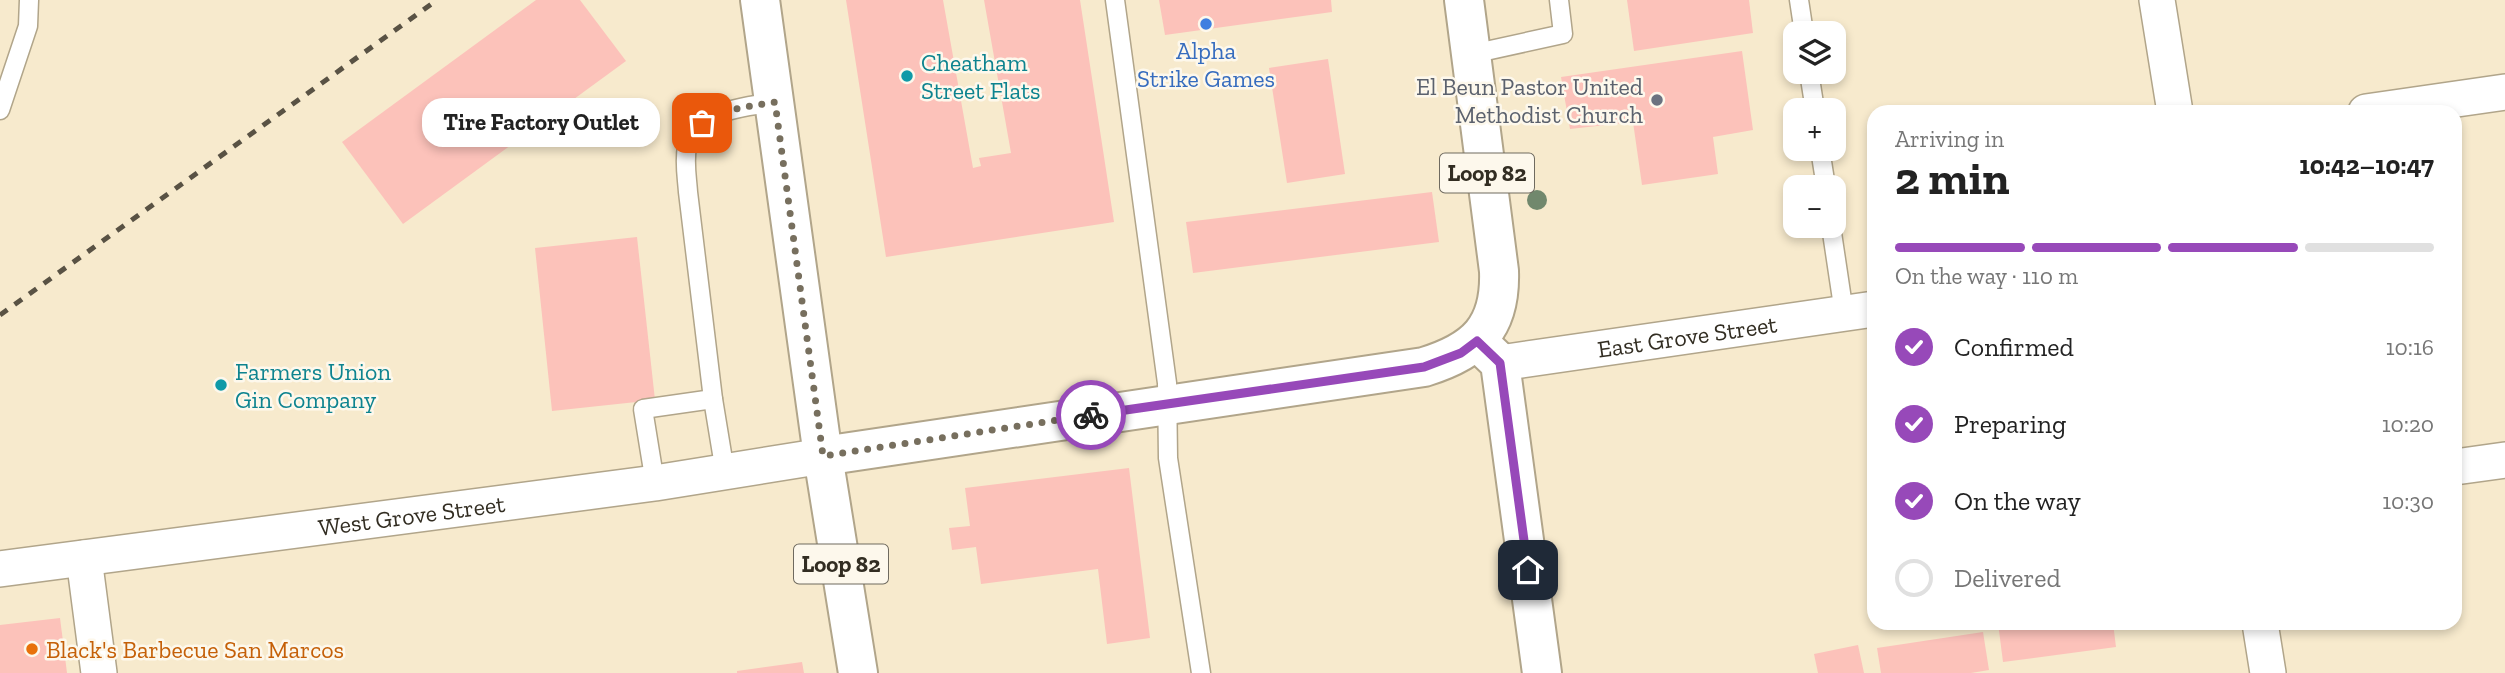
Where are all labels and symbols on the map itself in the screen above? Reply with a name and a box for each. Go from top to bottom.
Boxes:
marker: Alpha Strike Games [1198,16,1214,32]
place label: Alpha Strike Games [1137,36,1275,93]
place label: Cheatham Street Flats [921,48,1040,105]
marker: Cheatham Street Flats [899,68,915,84]
place label: El Beun Pastor United Methodist Church [1416,72,1644,129]
marker: El Beun Pastor United Methodist Church [1649,92,1665,108]
pin [672,93,732,153]
callout: Tire Factory Outlet [422,99,660,148]
road number: Loop 82 [1440,154,1534,192]
street label: East Grove Street [1595,309,1779,363]
place label: Farmers Union Gin Company [235,357,391,414]
marker: Farmers Union Gin Company [213,377,229,393]
courier [1056,380,1126,450]
street label: West Grove Street [316,488,507,542]
pin [1498,540,1558,600]
road number: Loop 82 [794,544,888,584]
place label: Black's Barbecue San Marcos [46,635,344,664]
marker: Black's Barbecue San Marcos [24,641,40,657]

